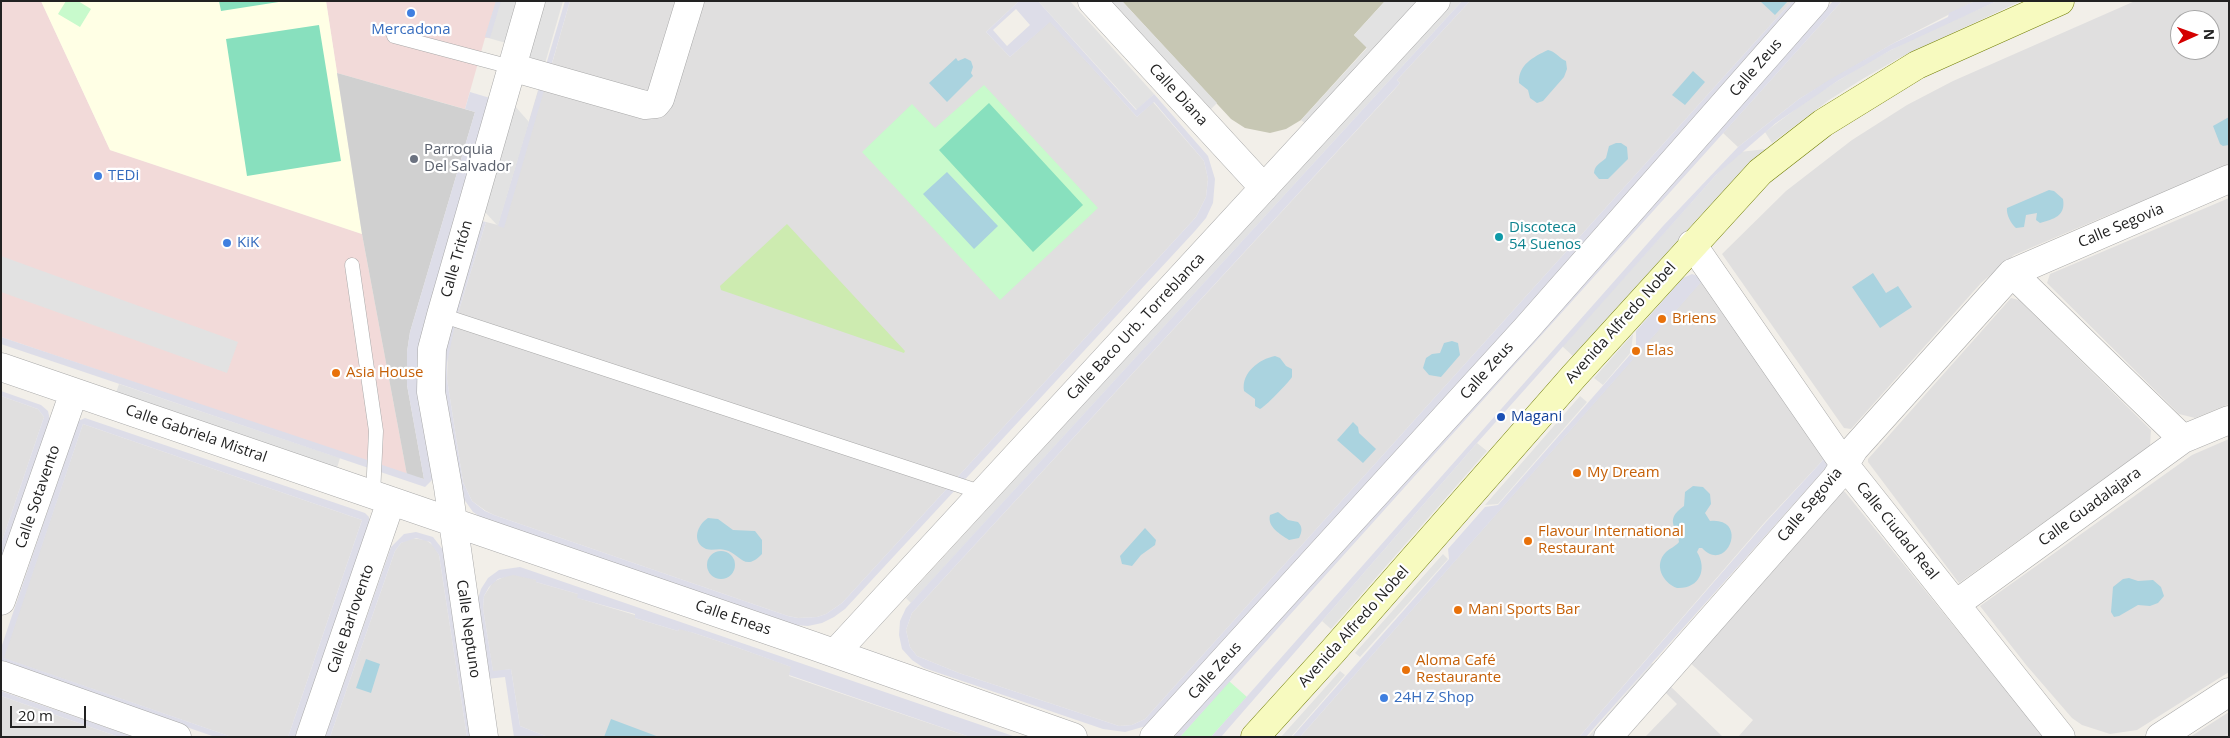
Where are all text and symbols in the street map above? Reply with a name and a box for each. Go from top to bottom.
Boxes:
marker: Mercadona [405,7,417,19]
north arrow [2170,10,2220,60]
place label: Mercadona [371,21,451,39]
text: N [2200,28,2219,41]
street label: Calle Zeus [1726,35,1786,101]
street label: Calle Diana [1145,60,1211,130]
place label: Parroquia Del Salvador [424,141,511,176]
marker: Parroquia Del Salvador [408,153,420,165]
place label: TEDi [108,167,139,185]
marker: TEDi [92,170,104,182]
street label: Calle Segovia [2076,200,2166,252]
street label: Calle Tritón [437,218,477,300]
place label: Discoteca 54 Suenos [1509,219,1581,254]
marker: Discoteca 54 Suenos [1493,231,1505,243]
place label: KiK [237,234,259,252]
marker: KiK [221,237,233,249]
street label: Calle Baco Urb. Torreblanca [1063,250,1209,404]
street label: Avenida Alfredo Nobel [1562,259,1680,387]
place label: Briens [1672,310,1716,328]
marker: Briens [1656,313,1668,325]
street label: Calle Zeus [1457,339,1517,403]
place label: Elas [1646,342,1674,360]
marker: Elas [1630,345,1642,357]
place label: Asia House [346,364,424,382]
marker: Asia House [330,367,342,379]
street label: Calle Gabriela Mistral [123,401,269,467]
place label: Magani [1511,408,1562,426]
marker: Magani [1495,411,1507,423]
street label: Calle Sotavento [12,443,64,551]
place label: My Dream [1587,464,1660,482]
street label: Calle Segovia [1774,464,1846,546]
street label: Calle Guadalajara [2035,464,2145,550]
marker: My Dream [1571,467,1583,479]
street label: Calle Ciudad Real [1852,479,1942,583]
place label: Flavour International Restaurant [1538,523,1684,558]
marker: Flavour International Restaurant [1522,535,1534,547]
street label: Calle Barlovento [324,562,378,676]
street label: Avenida Alfredo Nobel [1295,563,1413,691]
street label: Calle Neptuno [452,579,484,679]
street label: Calle Eneas [693,597,773,639]
place label: Mani Sports Bar [1468,601,1580,619]
marker: Mani Sports Bar [1452,604,1464,616]
street label: Calle Zeus [1185,639,1245,703]
place label: Aloma Café Restaurante [1416,652,1501,687]
marker: Aloma Café Restaurante [1400,664,1412,676]
place label: 24H Z Shop [1394,689,1474,707]
marker: 24H Z Shop [1378,692,1390,704]
scale bar [12,696,89,728]
text: 20 m [18,705,53,725]

